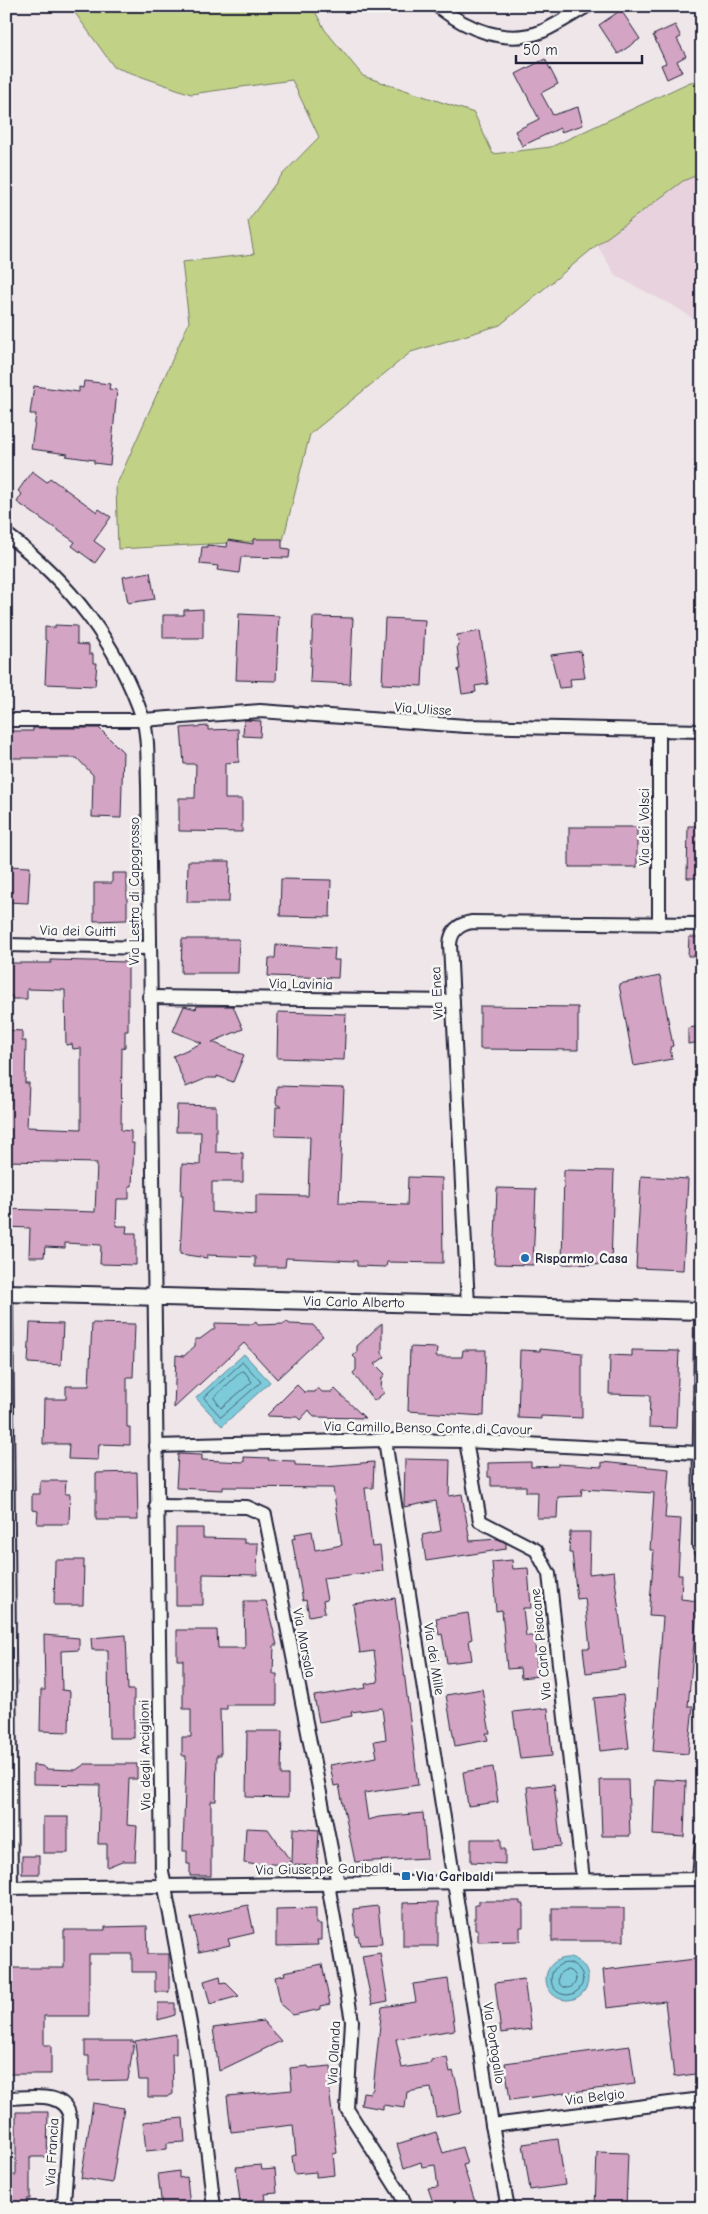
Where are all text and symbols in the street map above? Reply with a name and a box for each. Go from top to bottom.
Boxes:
scale bar [516,32,642,64]
text: 50 m [523,41,558,59]
street label: Via Ulisse [394,699,452,719]
street label: Via dei Volsci [636,788,653,866]
street label: Via Lestra di Capogrosso [126,817,143,965]
street label: Via dei Guitti [40,922,116,940]
street label: Via Enea [427,966,447,1020]
street label: Via Lavinia [269,975,333,993]
place label: Risparmio Casa [535,1250,628,1267]
marker: Risparmio Casa [519,1252,531,1264]
street label: Via Carlo Alberto [303,1293,405,1311]
street label: Via Camillo Benso Conte di Cavour [324,1418,533,1438]
street label: Via Carlo Pisacane [527,1587,555,1701]
street label: Via Marsala [289,1607,319,1679]
street label: Via dei Mille [420,1622,448,1696]
street label: Via degli Arciglioni [136,1700,154,1810]
street label: Via Giuseppe Garibaldi [256,1859,392,1879]
place label: Via Garibaldi [416,1868,494,1885]
marker: Via Garibaldi [400,1870,412,1882]
street label: Via Portogallo [479,2001,509,2085]
street label: Via Olanda [324,2020,344,2086]
street label: Via Belgio [565,2085,625,2109]
street label: Via Francia [42,2118,62,2186]

